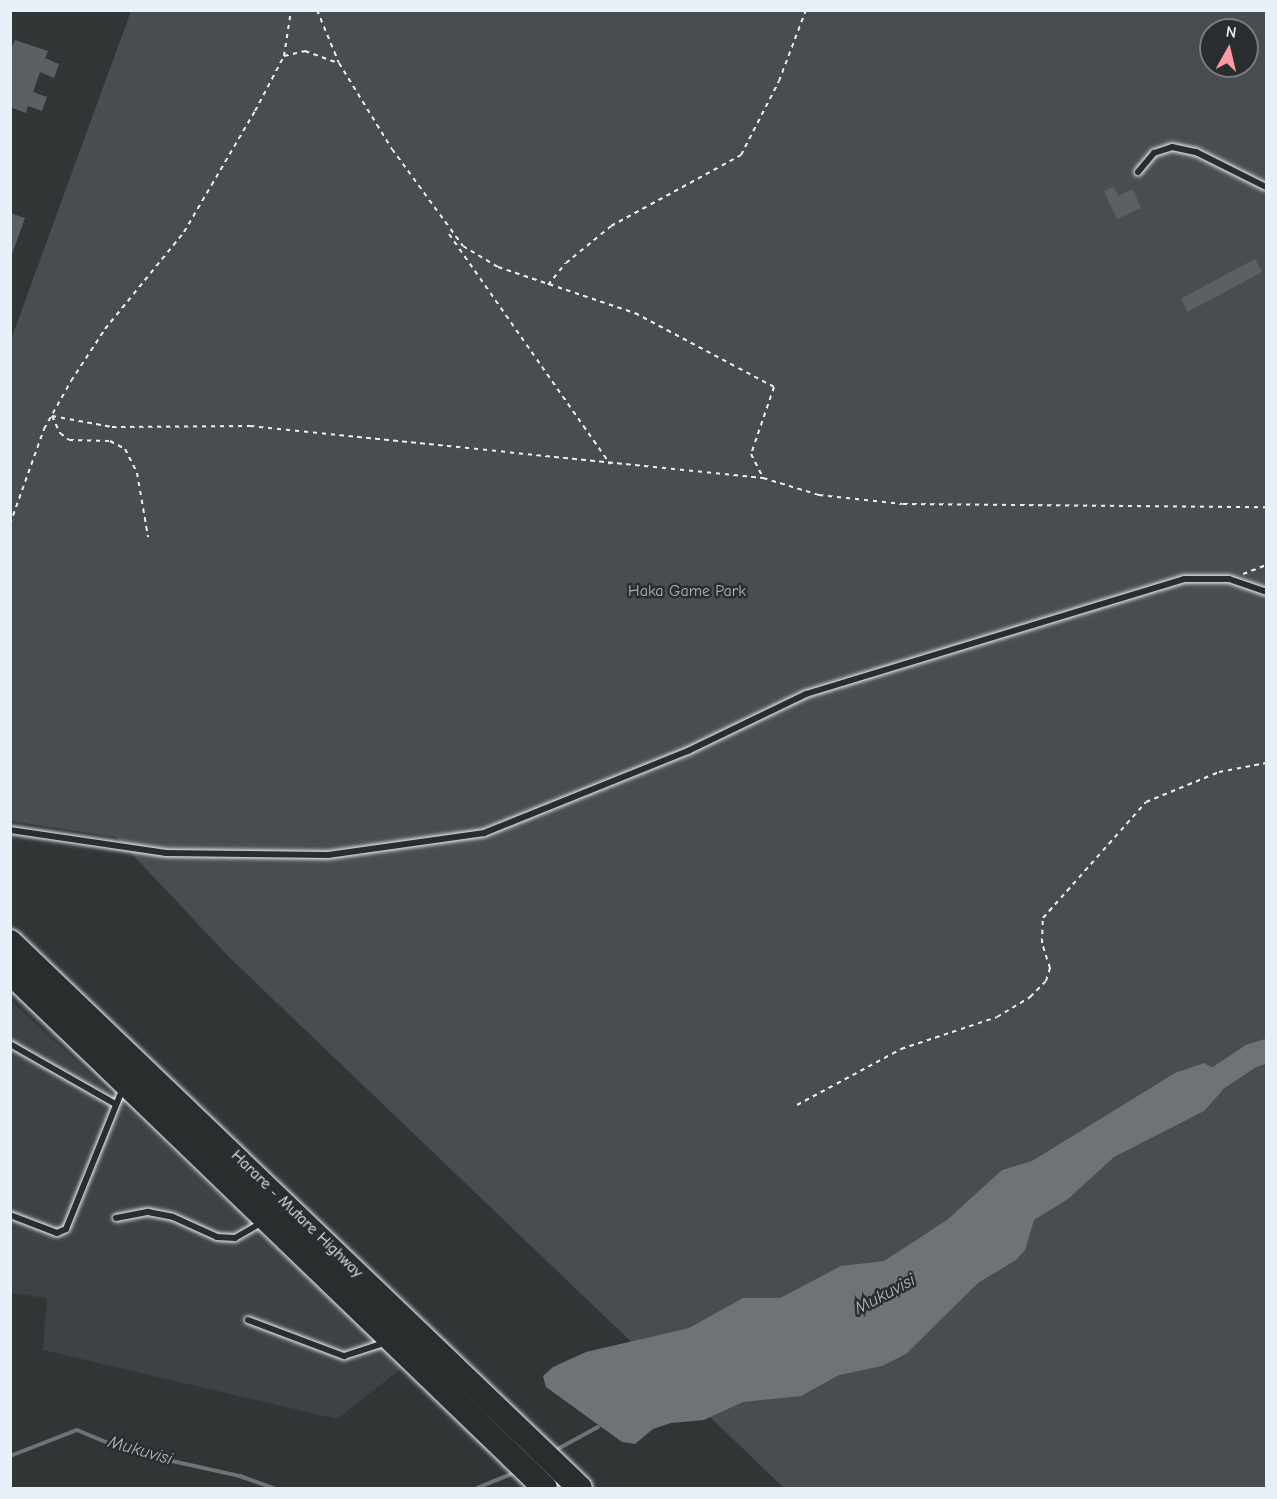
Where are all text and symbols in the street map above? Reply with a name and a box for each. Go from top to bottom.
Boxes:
north arrow [1199,18,1259,78]
text: N [1225,23,1238,42]
park label: Haka Game Park [628,581,746,601]
street label: Harare - Mutare Highway [227,1146,367,1282]
water label: Mukuvisi [851,1270,919,1320]
water label: Mukuvisi [105,1432,175,1470]

